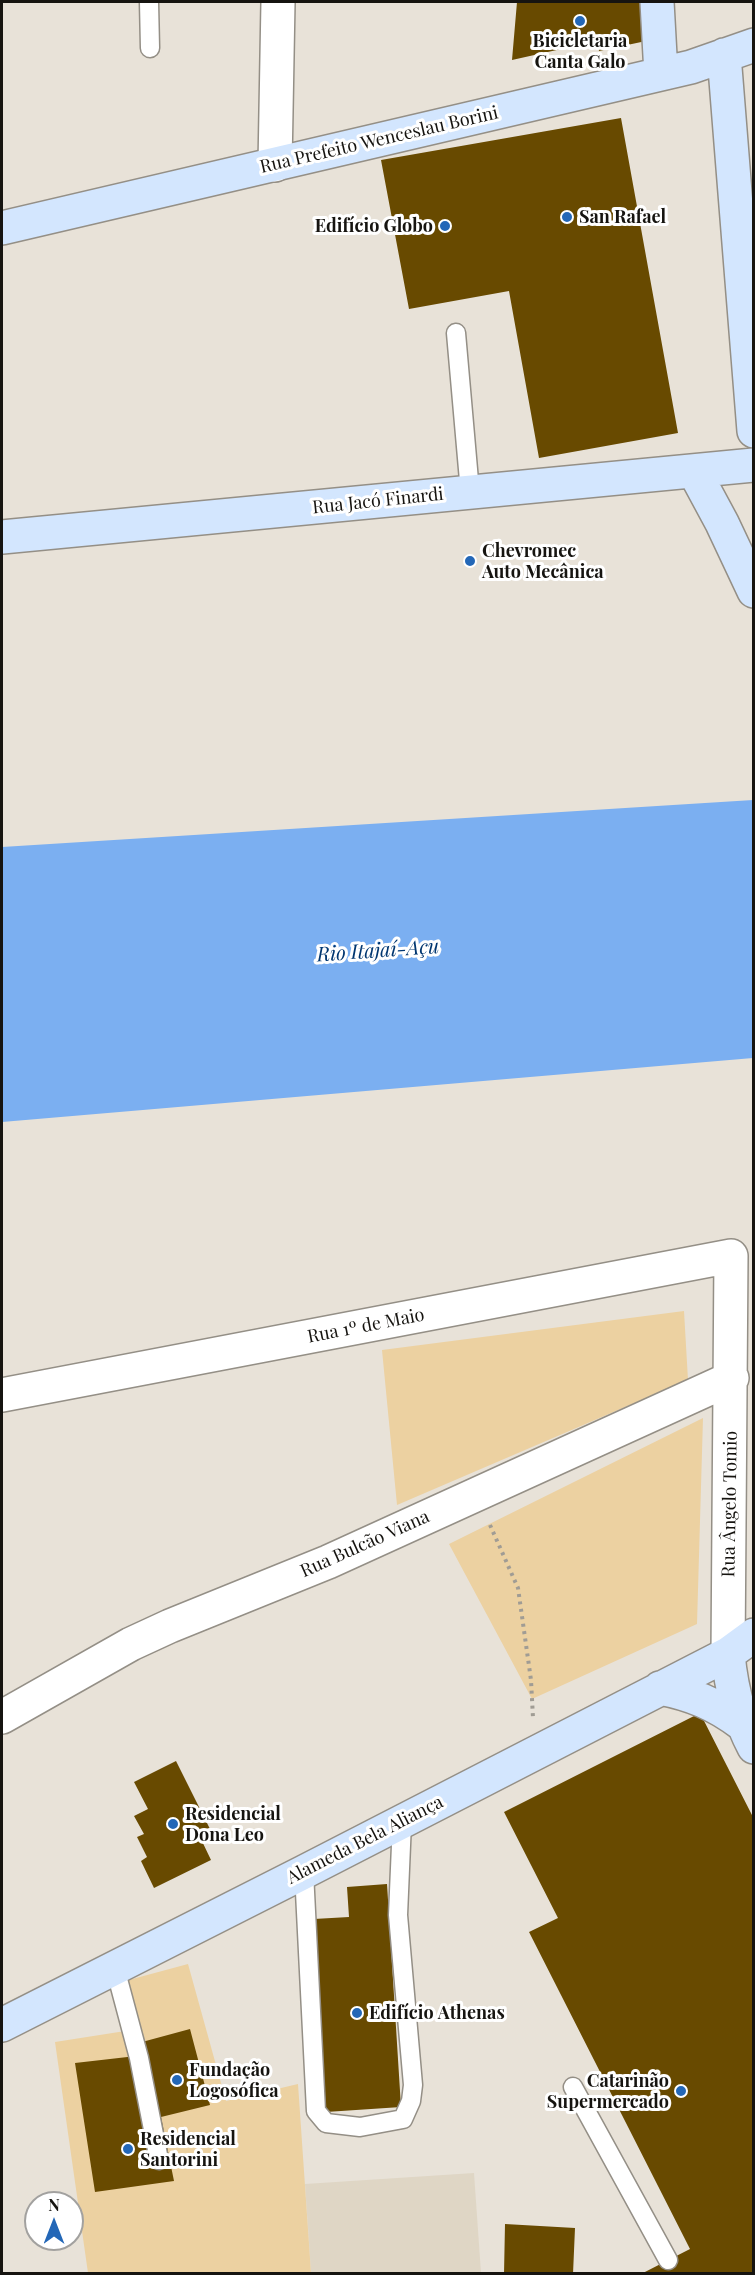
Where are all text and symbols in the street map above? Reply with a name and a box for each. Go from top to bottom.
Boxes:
marker: Bicicletaria Canta Galo [573,14,587,28]
place label: Bicicletaria Canta Galo [533,30,627,72]
street label: Rua Prefeito Wenceslau Borini [258,102,500,178]
place label: San Rafael [579,206,666,228]
marker: San Rafael [560,210,574,224]
place label: Edifício Globo [315,215,433,237]
marker: Edifício Globo [438,219,452,233]
street label: Rua Jacó Finardi [311,483,445,519]
place label: Chevromec Auto Mecânica [482,540,604,582]
marker: Chevromec Auto Mecânica [463,554,477,568]
water label: Rio Itajaí-Açu [316,935,440,967]
street label: Rua 1º de Maio [306,1304,426,1348]
street label: Rua Ângelo Tomio [718,1431,742,1577]
street label: Rua Bulcão Viana [297,1506,433,1582]
street label: Alameda Bela Aliança [283,1791,447,1889]
place label: Residencial Dona Leo [185,1803,281,1846]
marker: Residencial Dona Leo [166,1817,180,1831]
place label: Edifício Athenas [369,2002,505,2024]
marker: Edifício Athenas [350,2006,364,2020]
place label: Fundação Logosófica [189,2059,279,2102]
place label: Catarinão Supermercado [547,2070,669,2112]
marker: Fundação Logosófica [170,2073,184,2087]
marker: Catarinão Supermercado [674,2084,688,2098]
place label: Residencial Santorini [140,2128,236,2170]
marker: Residencial Santorini [121,2142,135,2156]
north arrow [24,2191,84,2251]
text: N [48,2194,60,2215]

